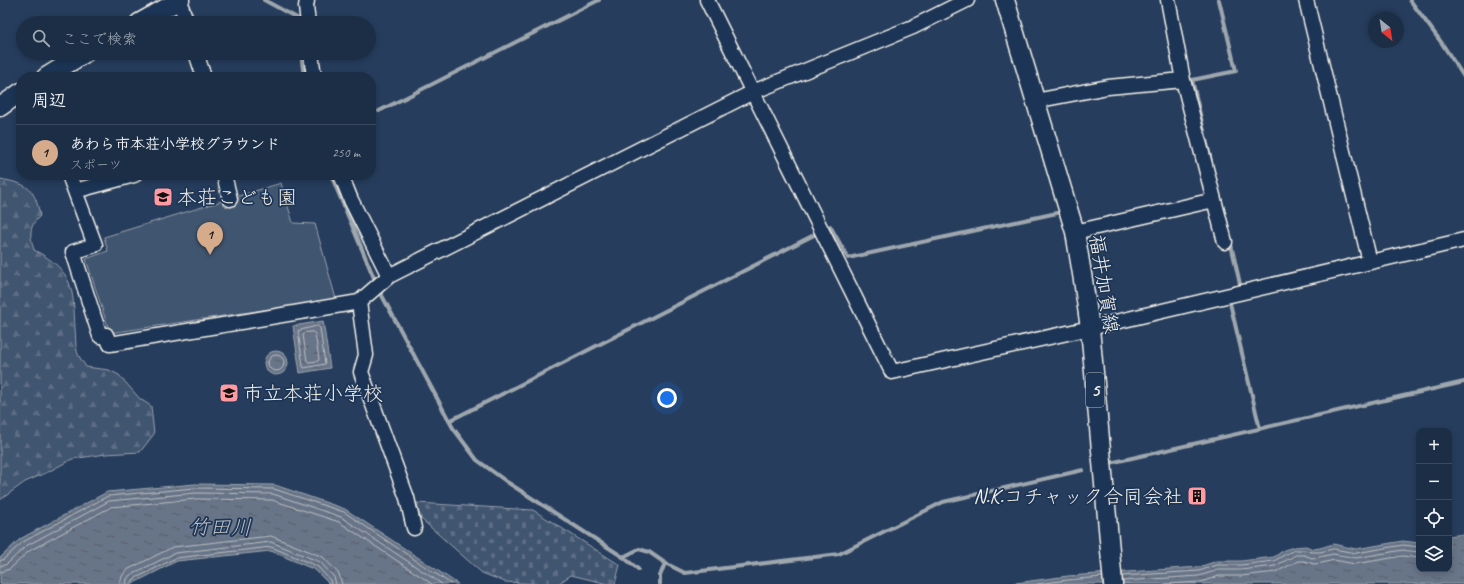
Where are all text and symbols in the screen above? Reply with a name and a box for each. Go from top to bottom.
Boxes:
north arrow [1368,12,1404,48]
search box [16,16,376,60]
icon: search [30,27,52,49]
text: ここで検索 [62,30,137,49]
text: 周辺 [32,90,66,111]
text: あわら市本荘小学校グラウンド [70,135,280,154]
text: 1 [42,145,48,161]
text: 250 m [332,145,360,161]
text: スポーツ [70,157,122,173]
place label: 本荘こども園 [177,185,297,210]
school or university icon: 本荘こども園 [152,186,174,208]
pin: 1 [197,222,223,255]
street label: 福井加賀線 [1084,233,1124,335]
road number: 5 [1086,373,1104,407]
place label: 市立本荘小学校 [243,381,383,406]
school or university icon: 市立本荘小学校 [218,382,240,404]
your location [657,388,677,408]
map controls [1416,428,1452,572]
button: + [1416,428,1452,464]
button: − [1416,464,1452,500]
place label: N.K.コチャック合同会社 [974,484,1183,509]
building icon: N.K.コチャック合同会社 [1186,485,1208,507]
button: locate [1416,500,1452,536]
water label: 竹田川 [188,513,252,541]
button: layers [1416,536,1452,572]

